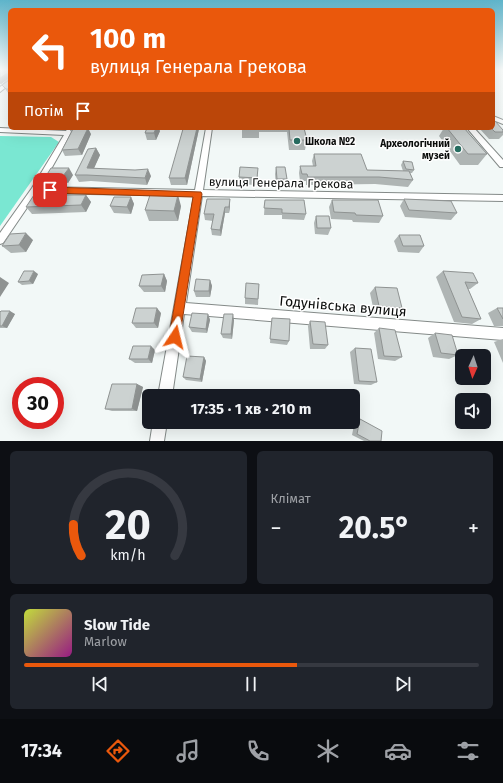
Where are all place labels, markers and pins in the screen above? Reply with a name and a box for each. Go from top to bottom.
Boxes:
marker: Школа №2 [292,136,302,146]
place label: Школа №2 [305,136,355,148]
place label: Археологічний музей [379,138,450,162]
marker: Археологічний музей [453,144,463,154]
pin [33,173,67,207]

